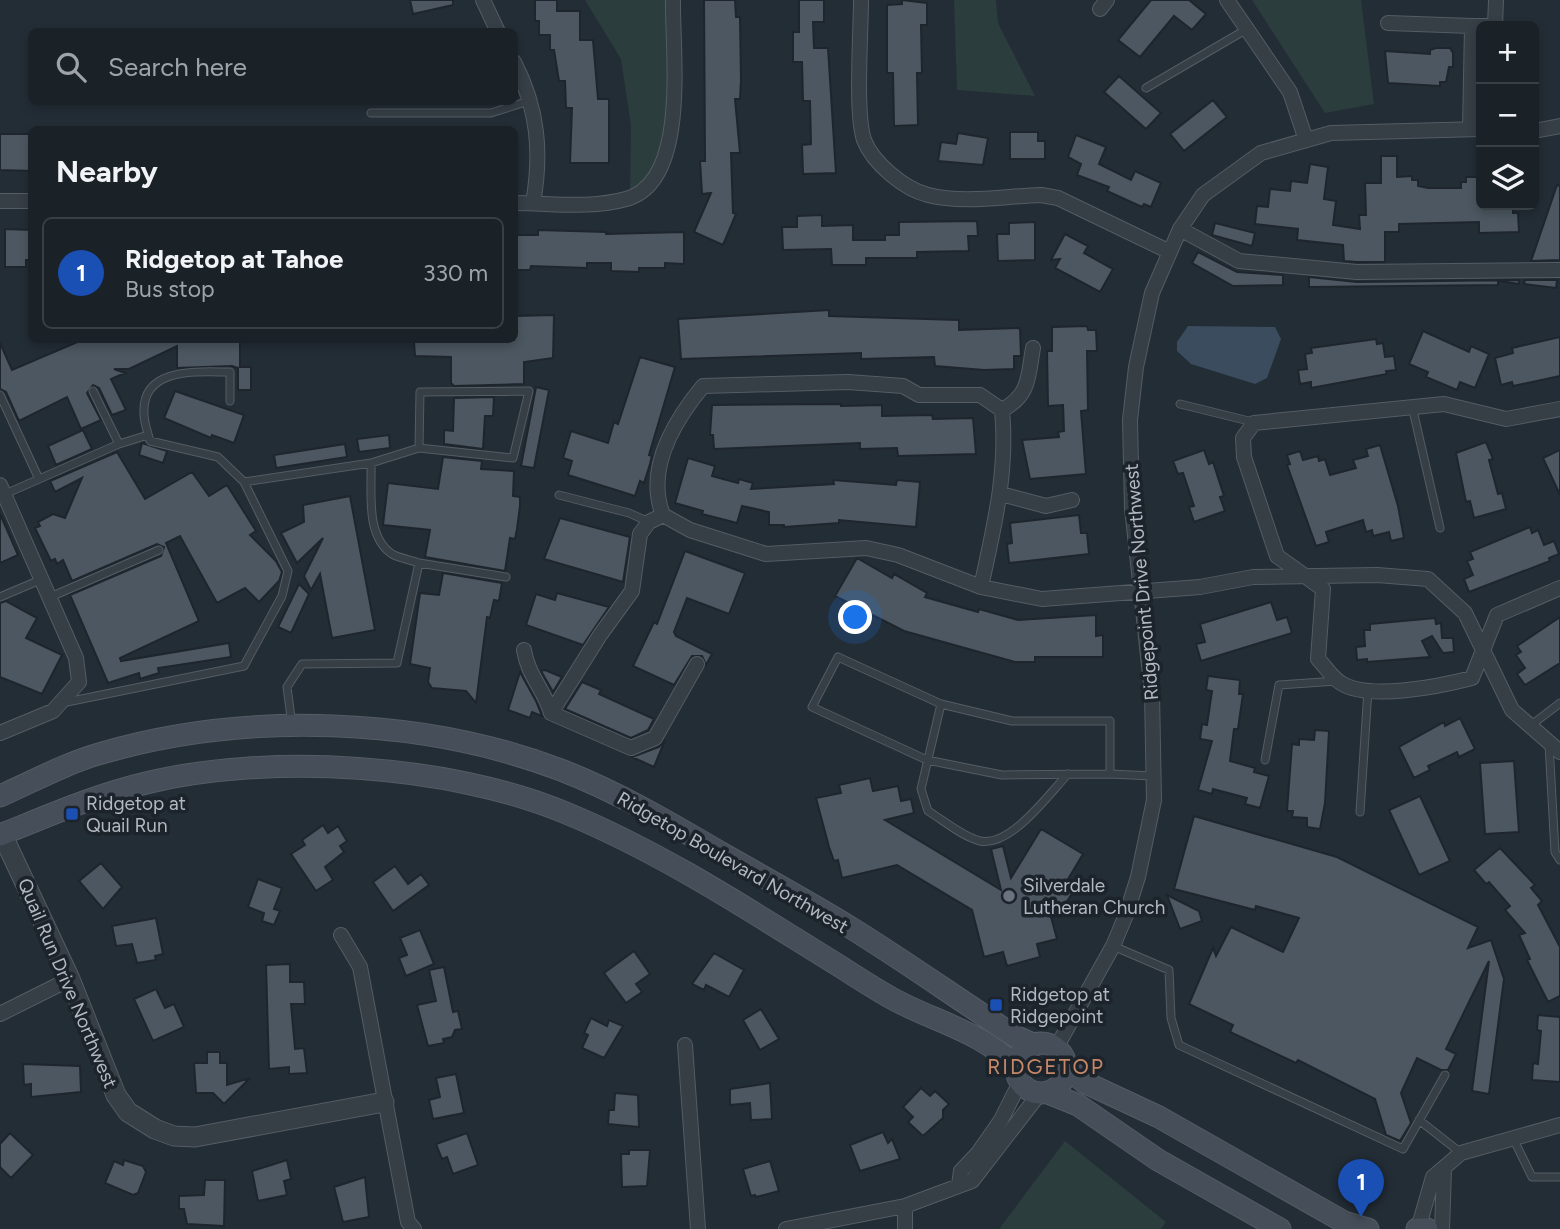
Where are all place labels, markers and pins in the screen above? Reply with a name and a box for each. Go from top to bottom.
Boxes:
place label: Ridgetop at Quail Run [86,792,186,837]
marker: Ridgetop at Quail Run [64,806,80,822]
place label: Silverdale Lutheran Church [1023,874,1165,919]
marker: Silverdale Lutheran Church [1001,888,1017,904]
place label: Ridgetop at Ridgepoint [1010,983,1110,1028]
marker: Ridgetop at Ridgepoint [988,997,1004,1013]
pin: 1 [1338,1159,1384,1217]

